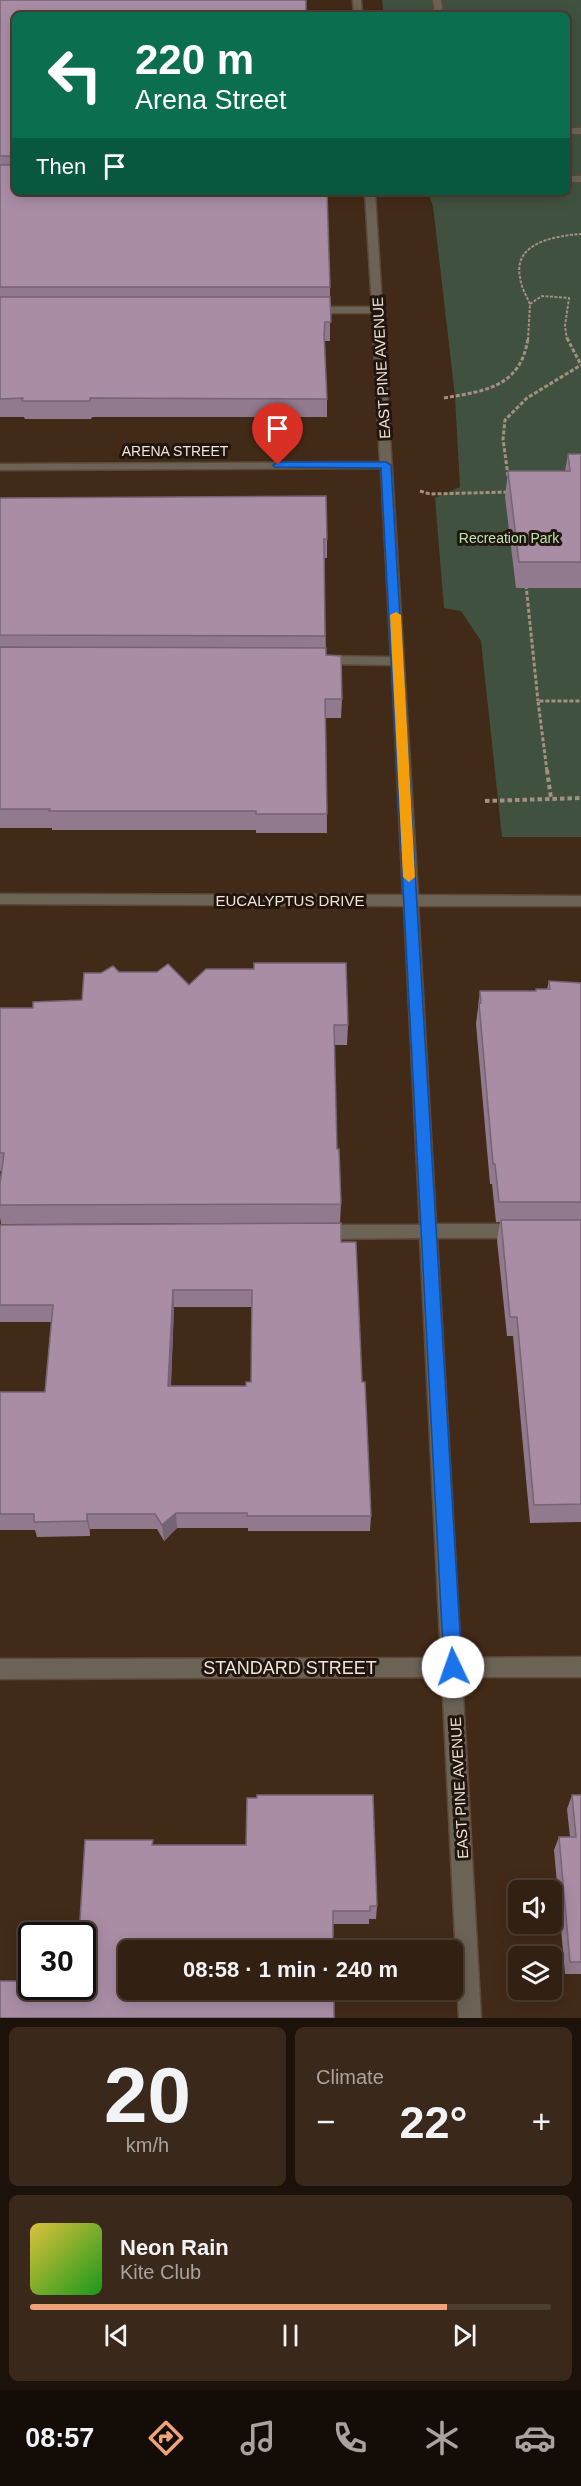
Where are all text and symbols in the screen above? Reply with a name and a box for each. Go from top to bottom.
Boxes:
icon: left [36,36,114,114]
text: 220 m [135,36,254,83]
text: Arena Street [135,85,287,115]
icon: arrive [98,150,131,183]
text: Then [36,154,86,179]
street label: EAST PINE AVENUE [369,297,393,439]
pin [252,403,303,465]
icon: arrive [261,412,294,445]
street label: ARENA STREET [122,443,229,459]
park label: Recreation Park [459,530,560,546]
street label: EUCALYPTUS DRIVE [216,892,364,909]
position arrow [421,1635,485,1699]
street label: STANDARD STREET [203,1658,377,1678]
street label: EAST PINE AVENUE [447,1717,471,1859]
map controls [508,1880,562,2000]
button: sound [508,1880,562,1934]
speed limit sign: 30 [18,1922,96,2000]
button: layers [508,1946,562,2000]
text: 08:58 · 1 min · 240 m [183,1957,398,1982]
text: 20 [104,2051,191,2139]
text: Climate [316,2066,384,2088]
text: 22° [399,2097,468,2148]
text: − [316,2103,335,2140]
text: + [532,2103,551,2140]
text: km/h [126,2134,169,2156]
text: Neon Rain [120,2235,229,2260]
text: Kite Club [120,2261,201,2283]
icon: previous [100,2319,133,2352]
icon: pause [274,2319,307,2352]
icon: next [448,2319,481,2352]
icon: directions [145,2417,187,2459]
icon: music [237,2417,279,2459]
icon: phone [329,2417,371,2459]
icon: climate [421,2417,463,2459]
icon: car [514,2417,556,2459]
text: 08:57 [25,2423,94,2453]

